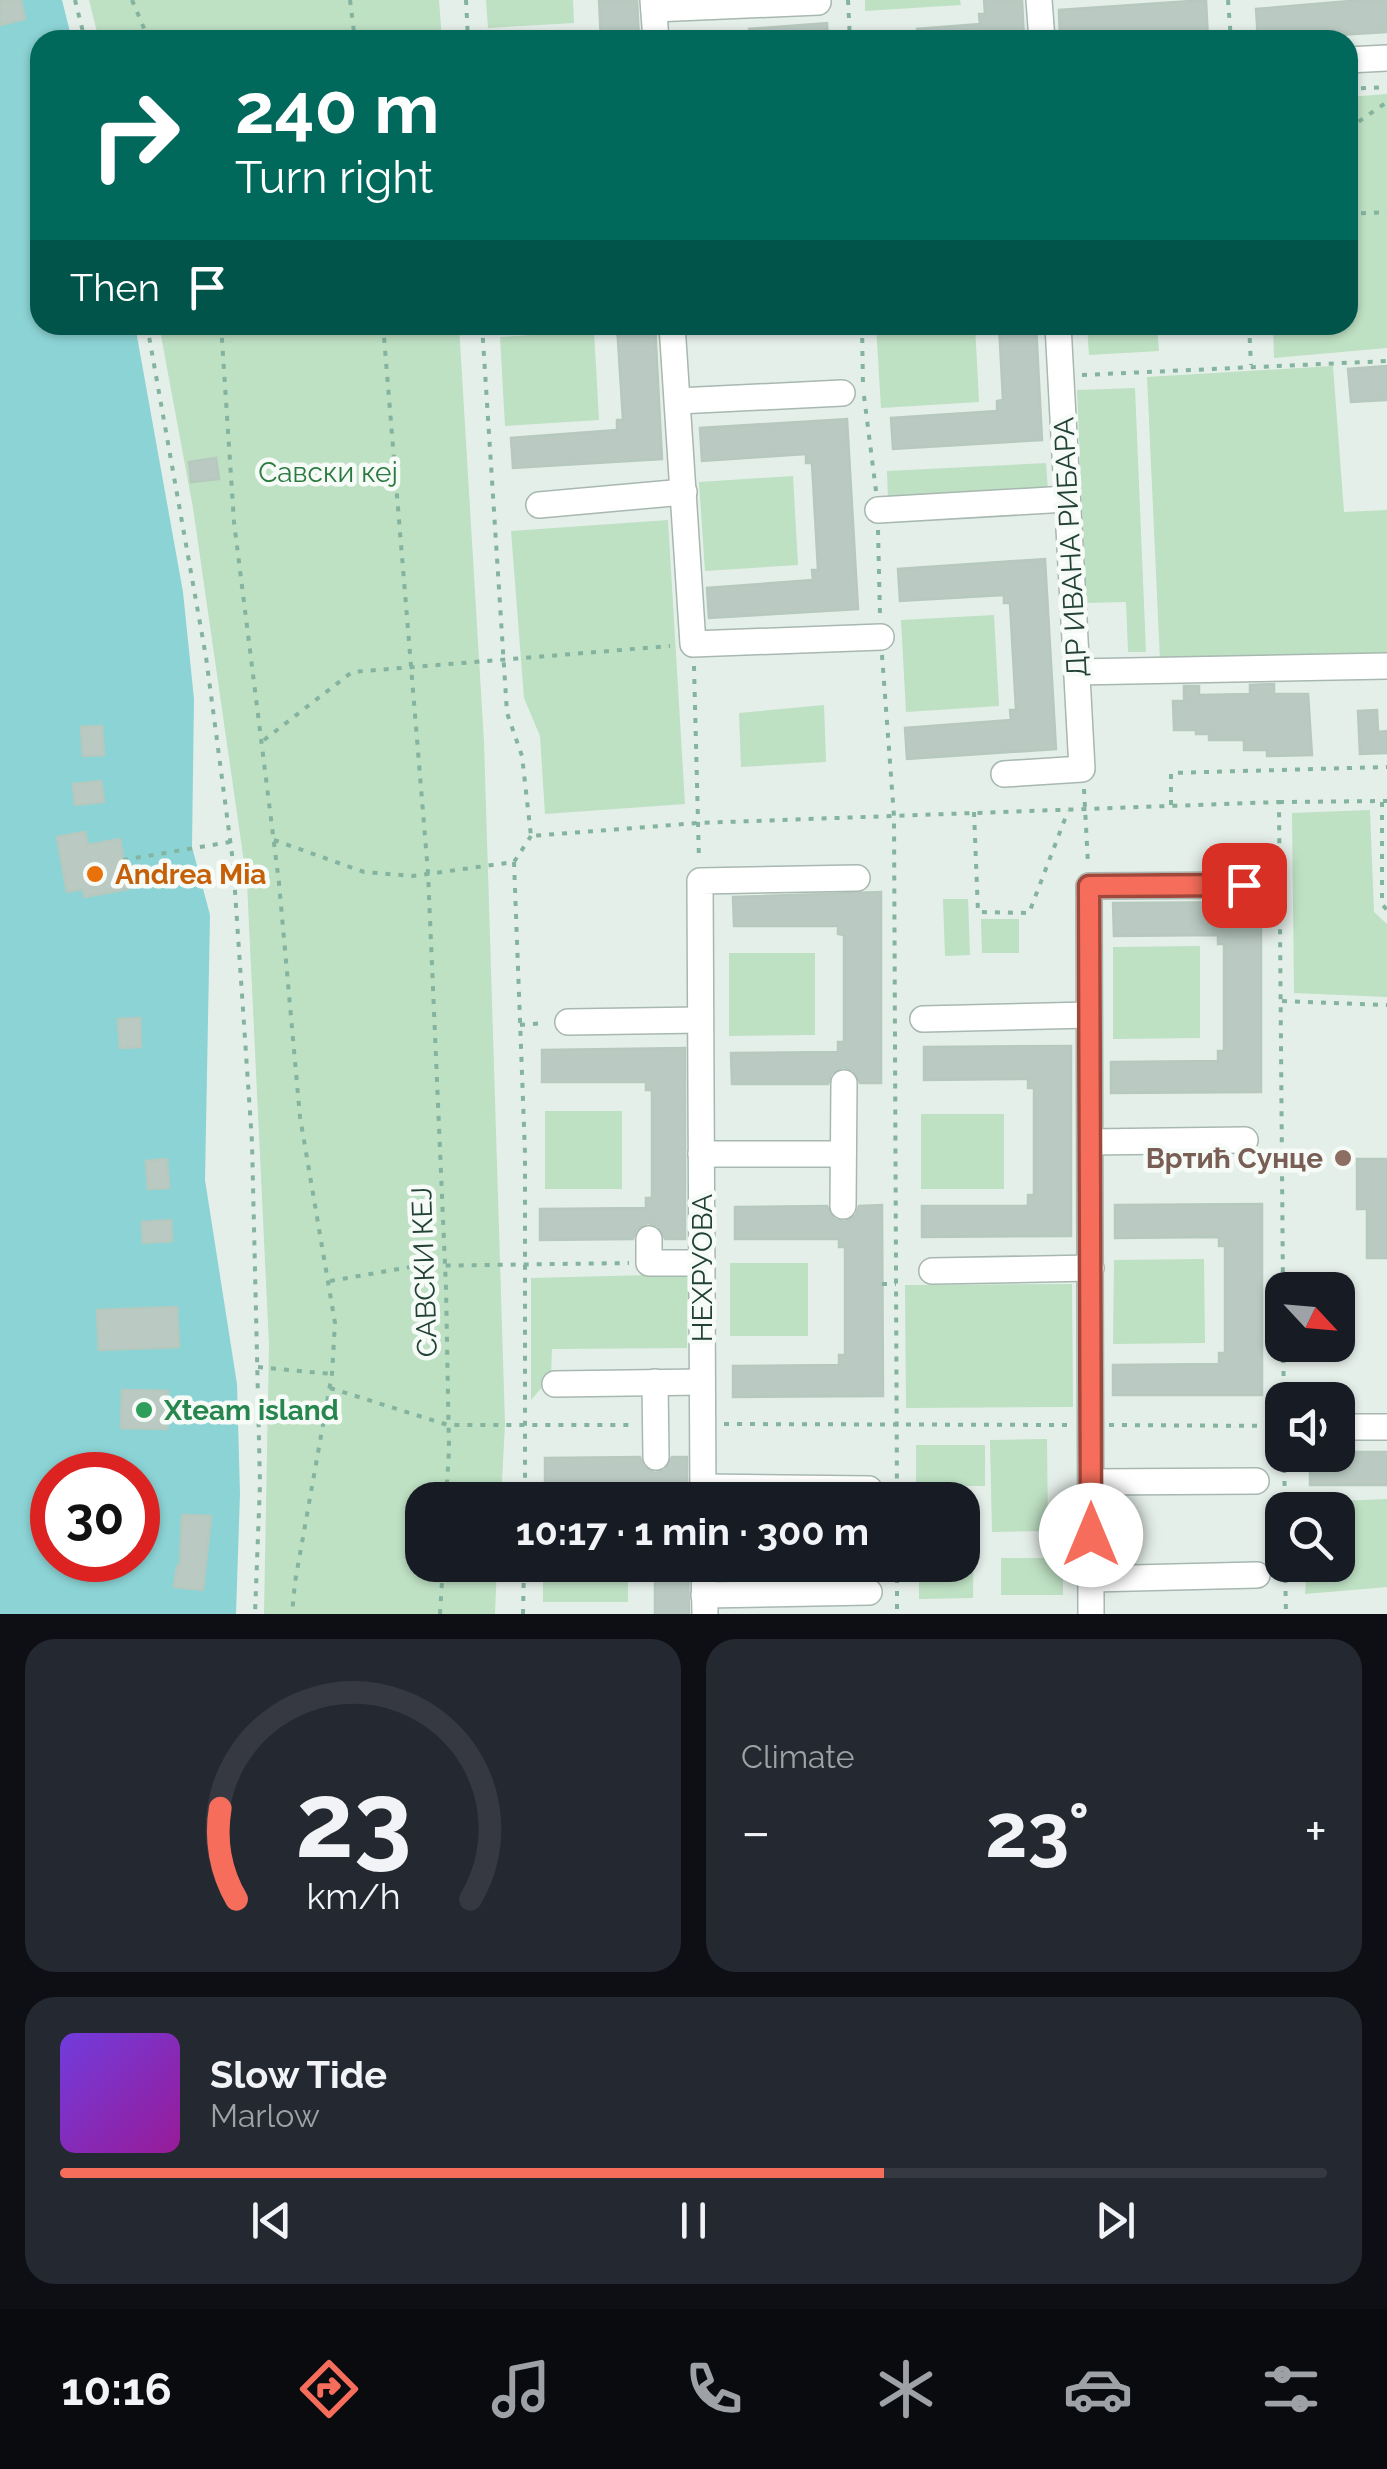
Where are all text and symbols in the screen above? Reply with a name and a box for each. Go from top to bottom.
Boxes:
text: 240 m [235,67,439,149]
icon: right [70,70,200,200]
text: Turn right [235,151,433,204]
icon: arrive [180,260,235,315]
text: Then [70,265,160,310]
street label: ДР ИВАНА РИБАРА [1047,416,1094,678]
park label: Савски кеј [258,456,398,489]
pin [1202,843,1287,928]
place label: Andrea Mia [115,858,266,891]
icon: arrive [1217,858,1272,913]
marker: Andrea Mia [84,863,106,885]
place label: Вртић Сунце [1146,1142,1323,1175]
marker: Вртић Сунце [1332,1147,1354,1169]
street label: САВСКИ КЕЈ [405,1186,444,1358]
street label: НЕХРУОВА [686,1194,719,1342]
north arrow [1265,1272,1355,1362]
map controls [1265,1272,1355,1582]
button: sound [1265,1382,1355,1472]
place label: Xteam island [163,1394,339,1427]
marker: Xteam island [133,1399,155,1421]
speed limit sign: 30 [30,1452,160,1582]
position arrow [1039,1483,1143,1587]
button: search [1265,1492,1355,1582]
text: 10:17 · 1 min · 300 m [516,1509,869,1554]
text: Climate [741,1738,855,1775]
text: 23 [295,1759,411,1881]
text: 23° [985,1786,1090,1875]
text: − [741,1799,771,1864]
text: + [1304,1799,1327,1864]
text: km/h [306,1875,400,1917]
text: Slow Tide [210,2052,387,2097]
text: Marlow [210,2097,320,2134]
icon: previous [244,2193,299,2248]
icon: pause [666,2193,721,2248]
icon: next [1088,2193,1143,2248]
icon: directions [294,2354,364,2424]
icon: music [486,2354,556,2424]
icon: phone [679,2354,749,2424]
icon: climate [871,2354,941,2424]
icon: car [1063,2354,1133,2424]
icon: filters [1256,2354,1326,2424]
text: 10:16 [61,2363,172,2416]

